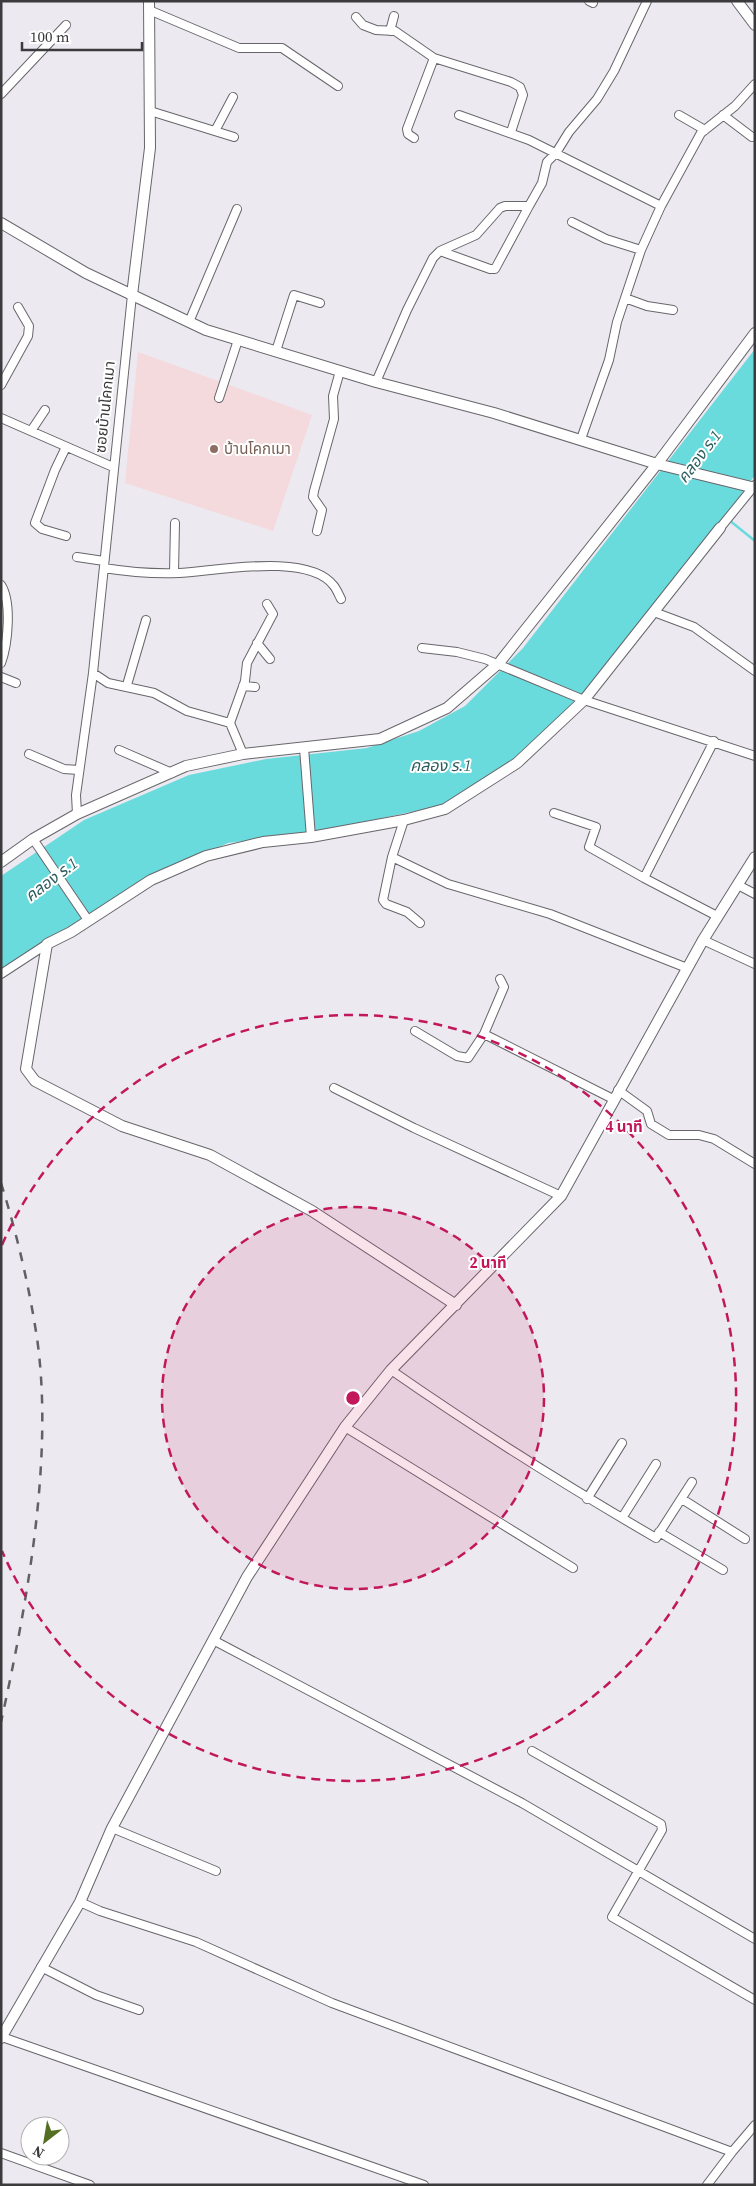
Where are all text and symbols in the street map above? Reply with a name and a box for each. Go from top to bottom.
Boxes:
scale bar [22,20,142,52]
text: 100 m [30,26,70,47]
street label: ซอยบ้านโคกเมา [89,360,120,454]
water label: คลอง ร.1 [672,425,726,487]
place label: บ้านโคกเมา [224,438,291,459]
marker: บ้านโคกเมา [208,443,220,455]
water label: คลอง ร.1 [410,754,472,776]
water label: คลอง ร.1 [20,852,82,906]
text: 4 นาที [605,1116,643,1137]
text: 2 นาที [469,1252,507,1273]
centre of rings [344,1389,362,1407]
north arrow [20,2116,70,2166]
text: N [29,2141,48,2163]

